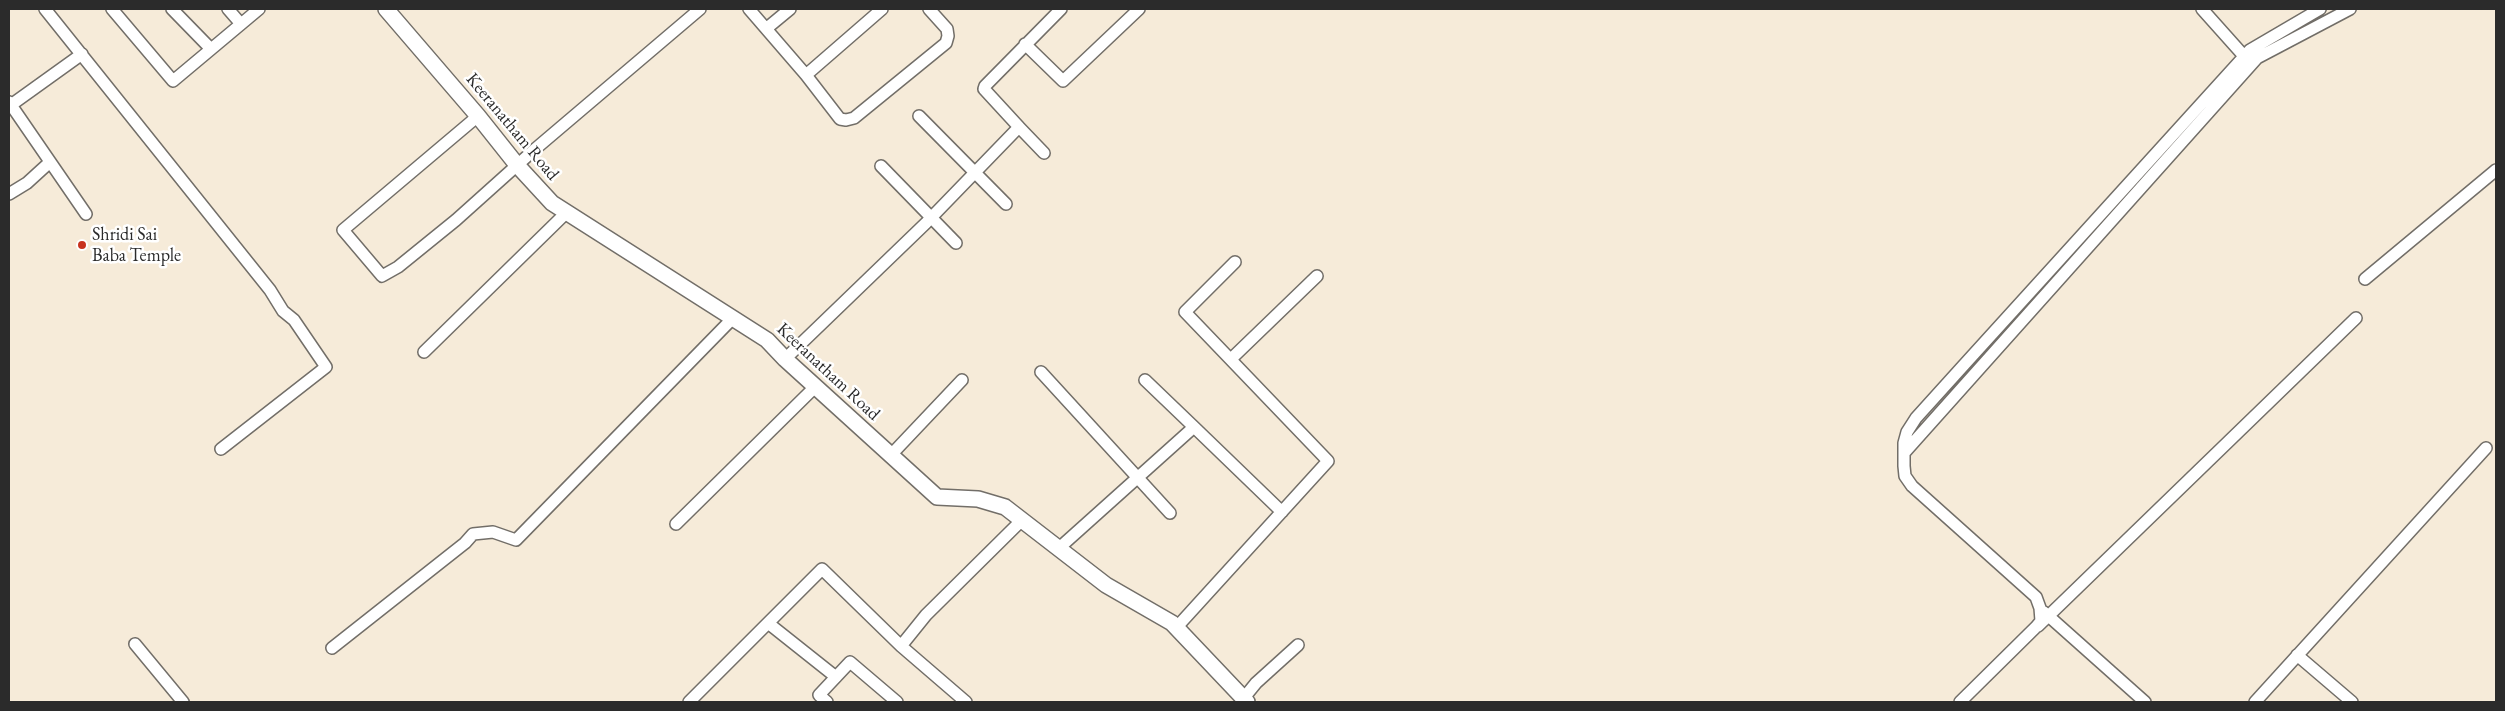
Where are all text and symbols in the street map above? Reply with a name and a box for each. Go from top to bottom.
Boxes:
street label: Keeranatham Road [461,69,563,185]
place label: Shridi Sai Baba Temple [92,224,181,266]
marker: Shridi Sai Baba Temple [76,239,88,251]
street label: Keeranatham Road [772,319,884,425]

